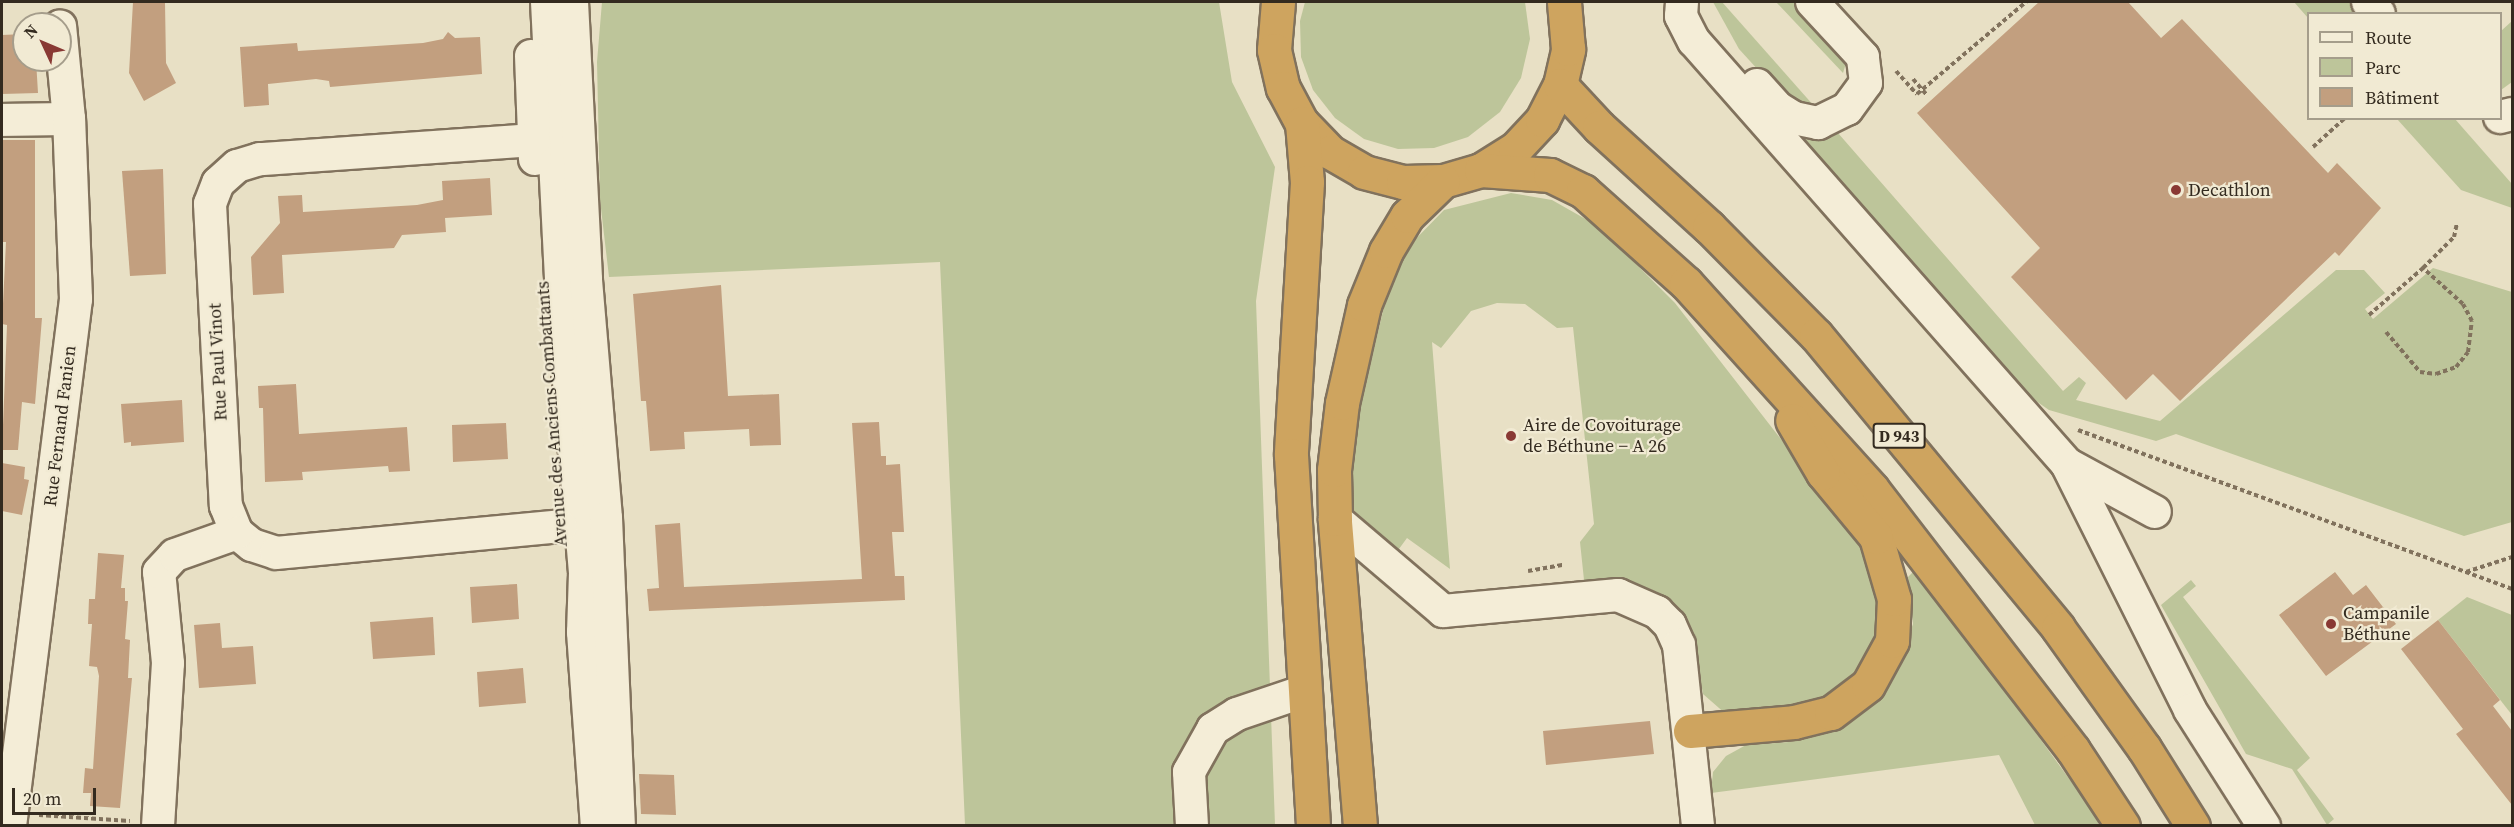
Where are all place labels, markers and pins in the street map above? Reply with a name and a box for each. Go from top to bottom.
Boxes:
place label: Decathlon [2188,179,2271,201]
marker: Decathlon [2169,183,2183,197]
place label: Aire de Covoiturage de Béthune − A 26 [1523,415,1681,458]
marker: Aire de Covoiturage de Béthune − A 26 [1504,429,1518,443]
place label: Campanile Béthune [2343,603,2430,646]
marker: Campanile Béthune [2324,617,2338,631]

